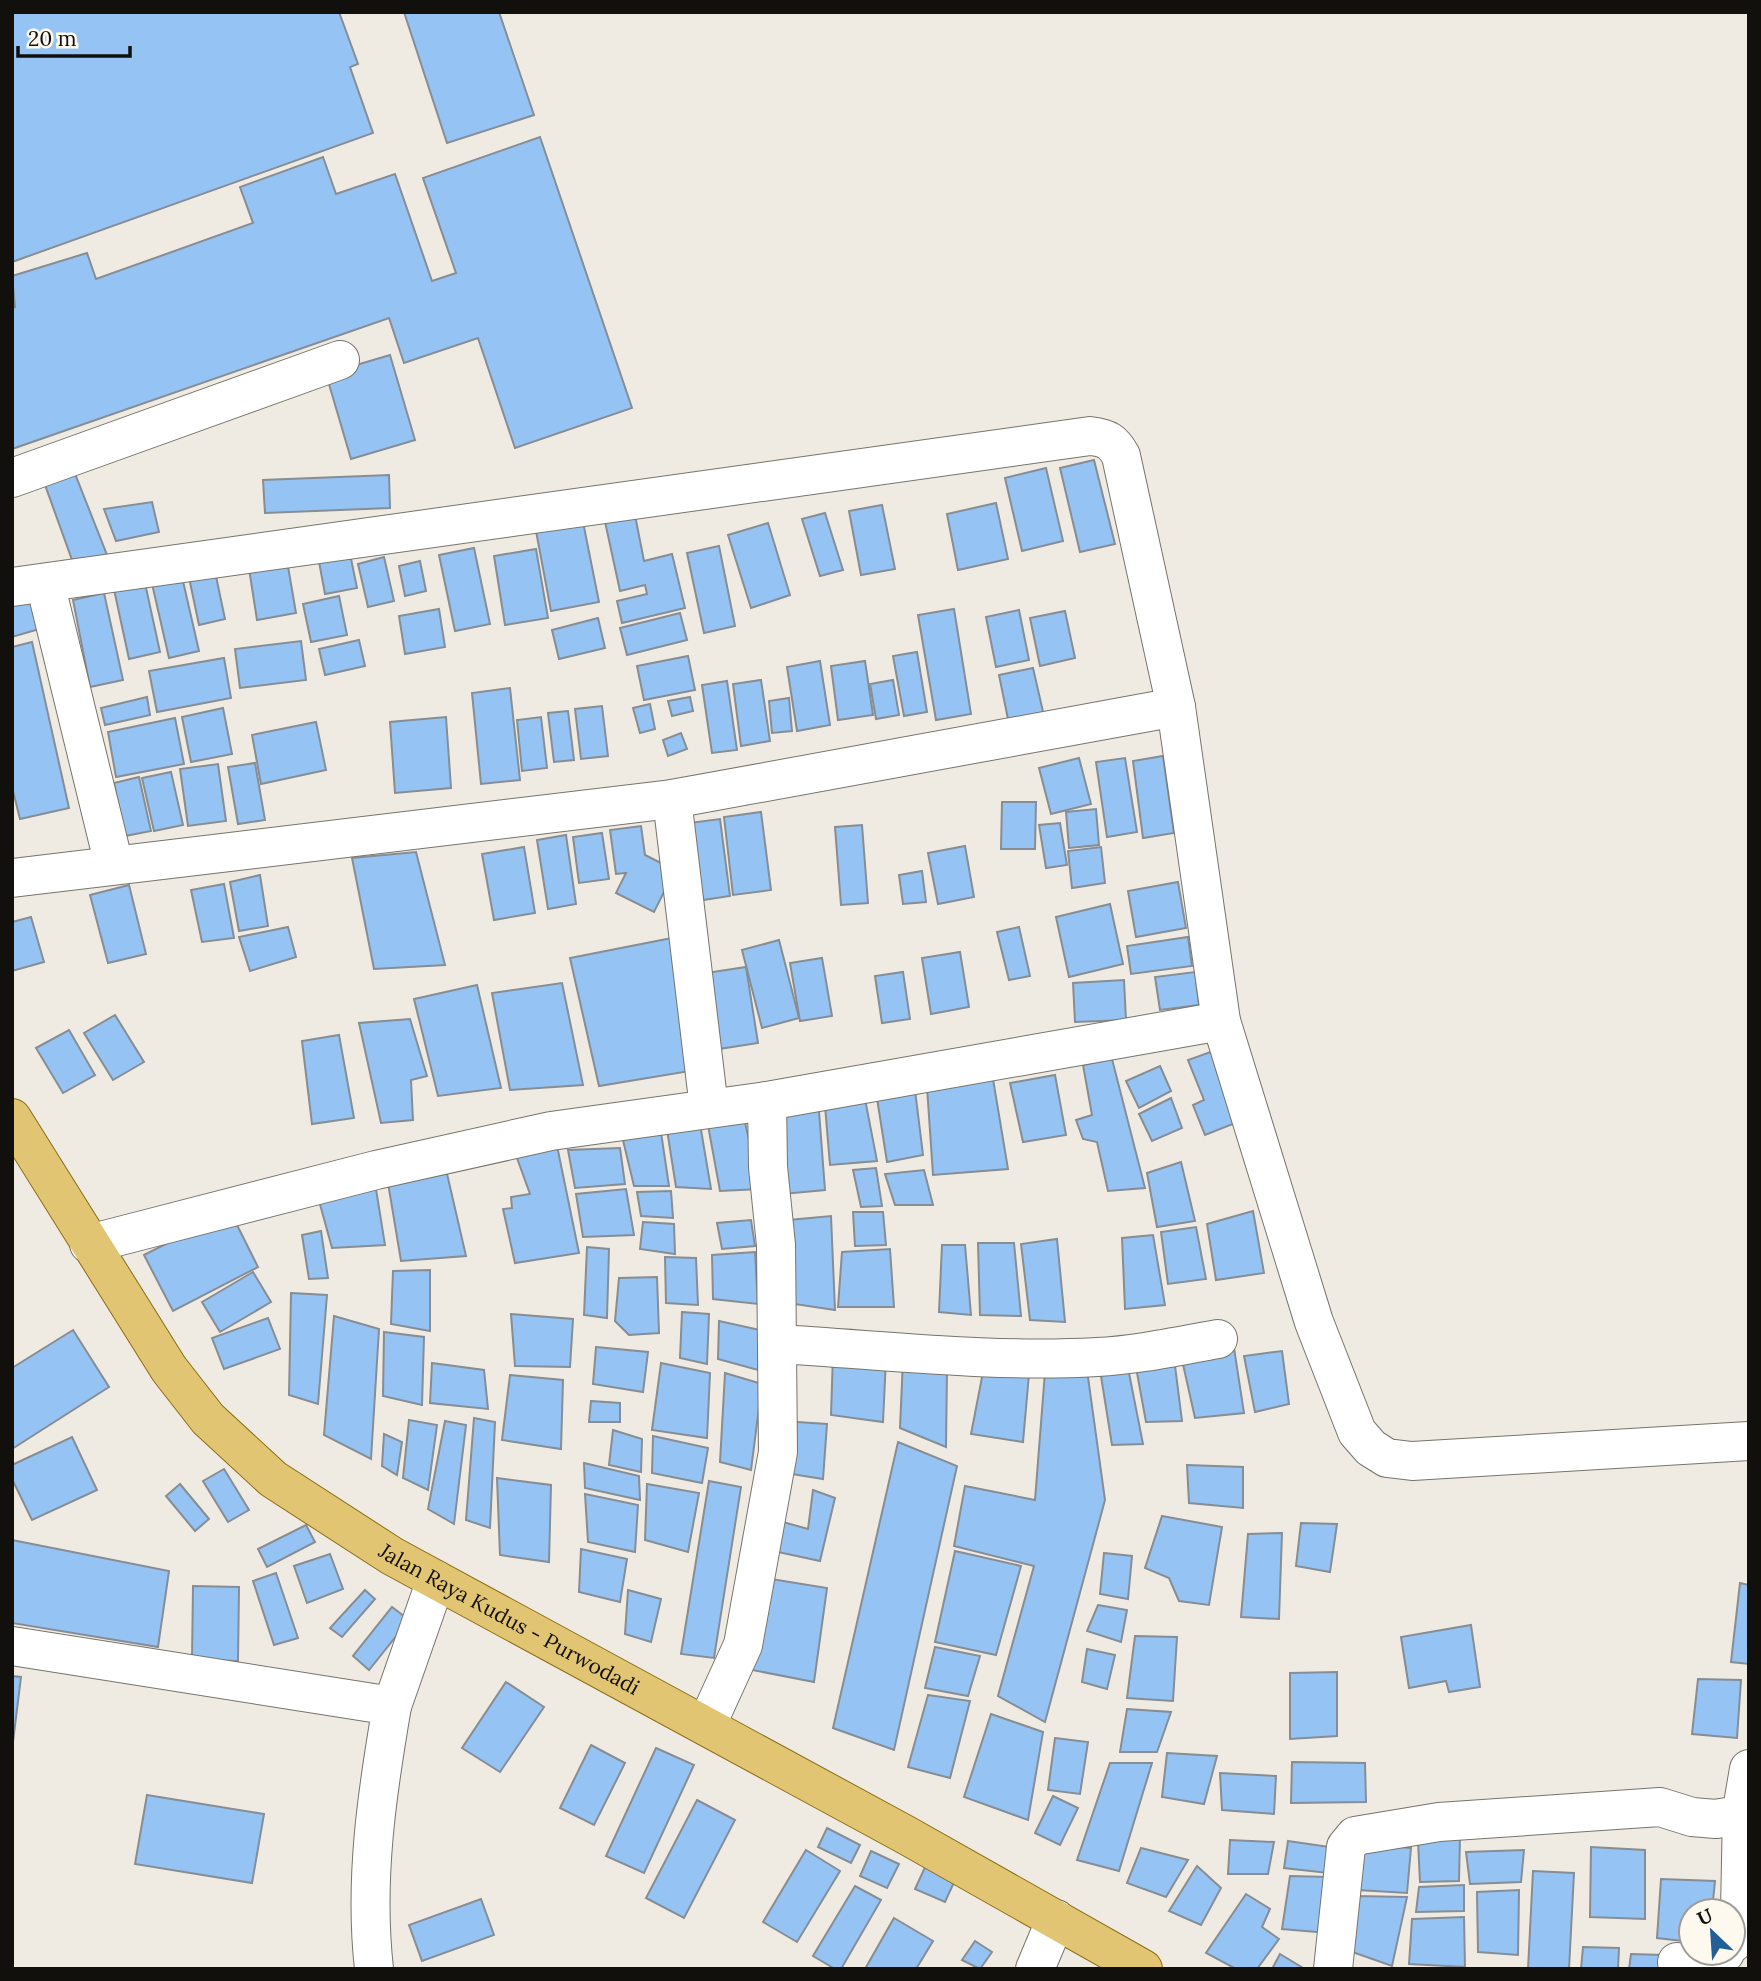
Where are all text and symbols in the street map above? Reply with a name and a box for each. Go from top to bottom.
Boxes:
scale bar [18,14,130,58]
text: 20 m [28,25,77,52]
street label: Jalan Raya Kudus - Purwodadi [373,1537,645,1701]
north arrow [1677,1897,1747,1967]
text: U [1693,1903,1716,1931]

